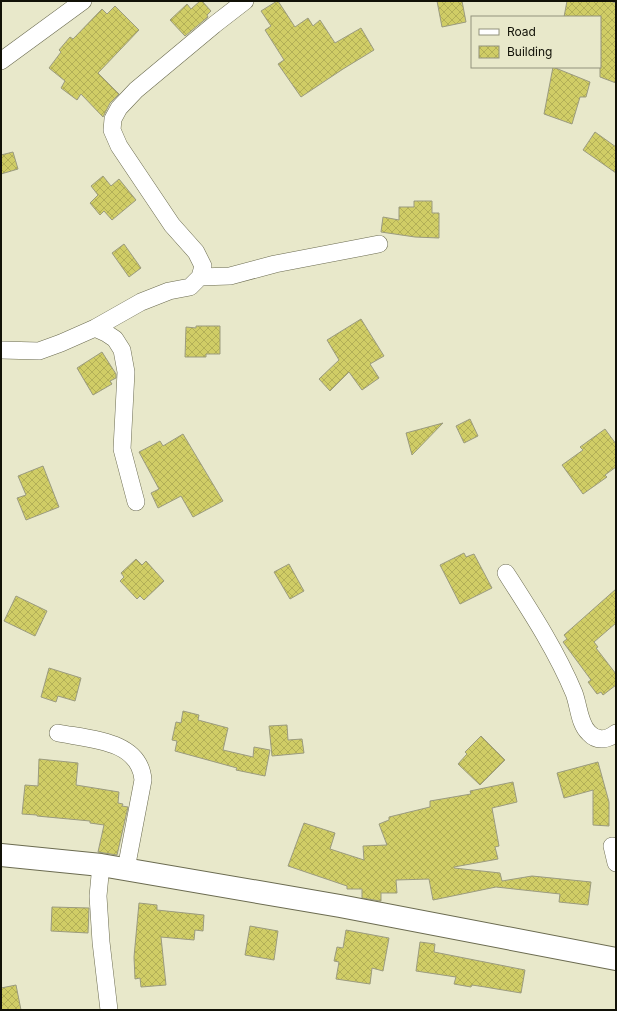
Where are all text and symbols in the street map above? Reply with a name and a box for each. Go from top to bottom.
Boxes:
legend [471,16,601,68]
text: Road [507,24,536,39]
text: Building [507,44,552,59]

